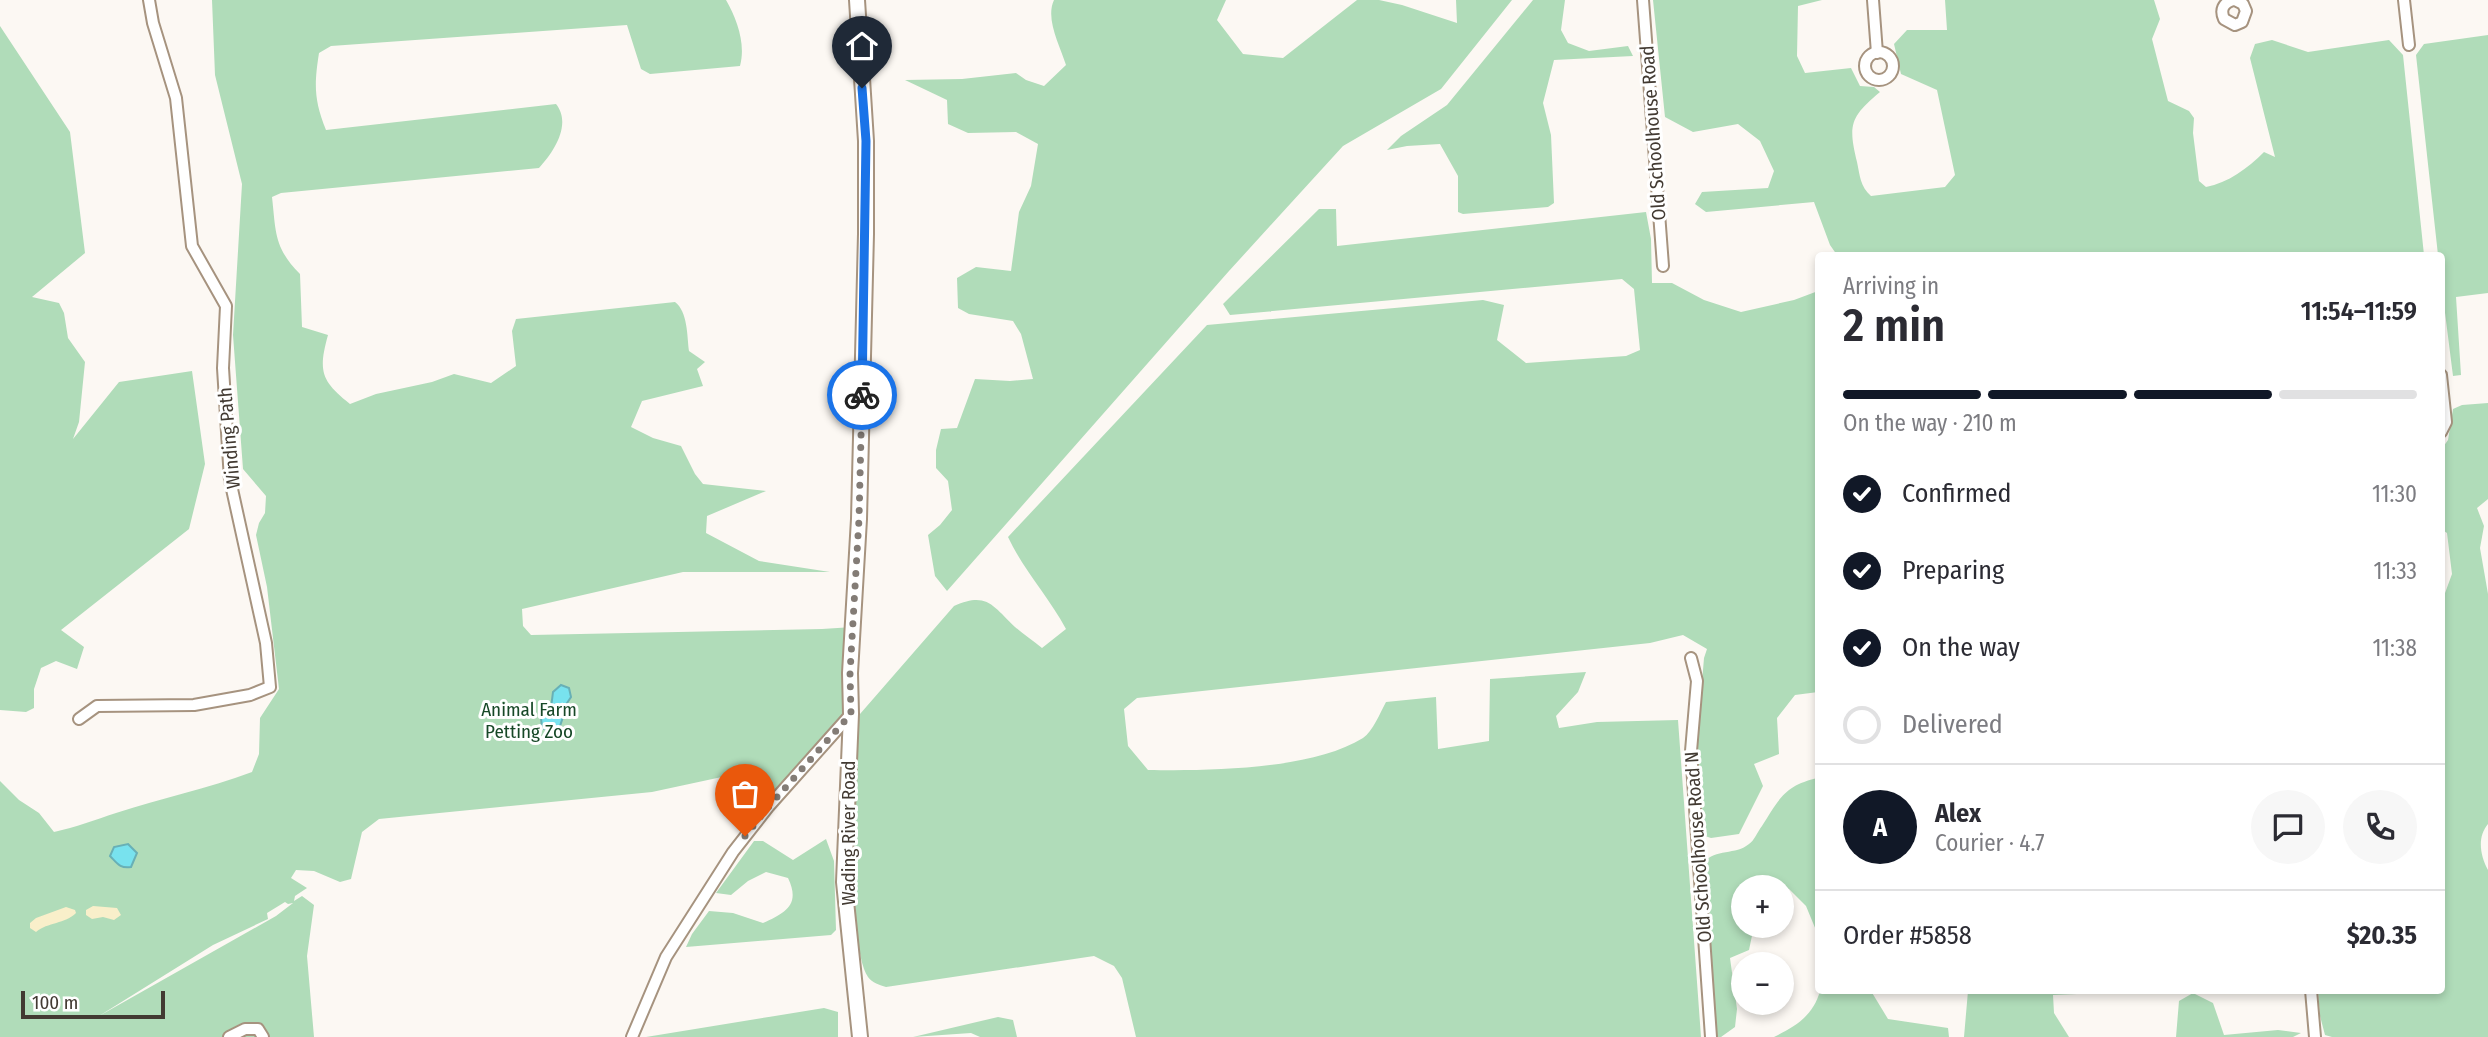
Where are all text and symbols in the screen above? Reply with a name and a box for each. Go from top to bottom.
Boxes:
pin [832,16,892,88]
icon: home [843,27,881,65]
street label: Old Schoolhouse Road [1635,45,1671,221]
text: Arriving in [1843,272,1939,300]
text: 11:54–11:59 [2301,296,2417,327]
text: 2 min [1843,298,1945,353]
courier [827,360,897,430]
icon: bike [843,376,881,414]
street label: Winding Path [213,386,245,490]
text: On the way · 210 m [1843,409,2017,437]
icon: check [1843,475,1881,513]
text: Confirmed [1902,478,2012,509]
text: 11:30 [2372,480,2417,508]
icon: check [1843,552,1881,590]
text: Preparing [1902,555,2004,586]
text: 11:33 [2374,557,2417,585]
icon: check [1843,629,1881,667]
text: On the way [1902,632,2020,663]
text: 11:38 [2372,634,2417,662]
park label: Animal Farm Petting Zoo [481,698,577,743]
text: Delivered [1902,709,2003,740]
street label: Old Schoolhouse Road N [1680,751,1716,943]
street label: Wading River Road [837,761,860,905]
pin [715,764,775,836]
icon: bag [726,775,764,813]
button: chat [2251,790,2325,864]
button: phone [2343,790,2417,864]
text: Alex [1935,798,1981,829]
text: A [1873,812,1887,843]
text: Courier · 4.7 [1935,829,2045,857]
map controls [1731,875,1794,1015]
button: + [1731,875,1794,938]
text: Order #5858 [1843,920,1972,951]
text: $20.35 [2347,920,2417,951]
button: − [1731,952,1794,1015]
scale bar [21,988,164,1020]
text: 100 m [32,991,78,1014]

